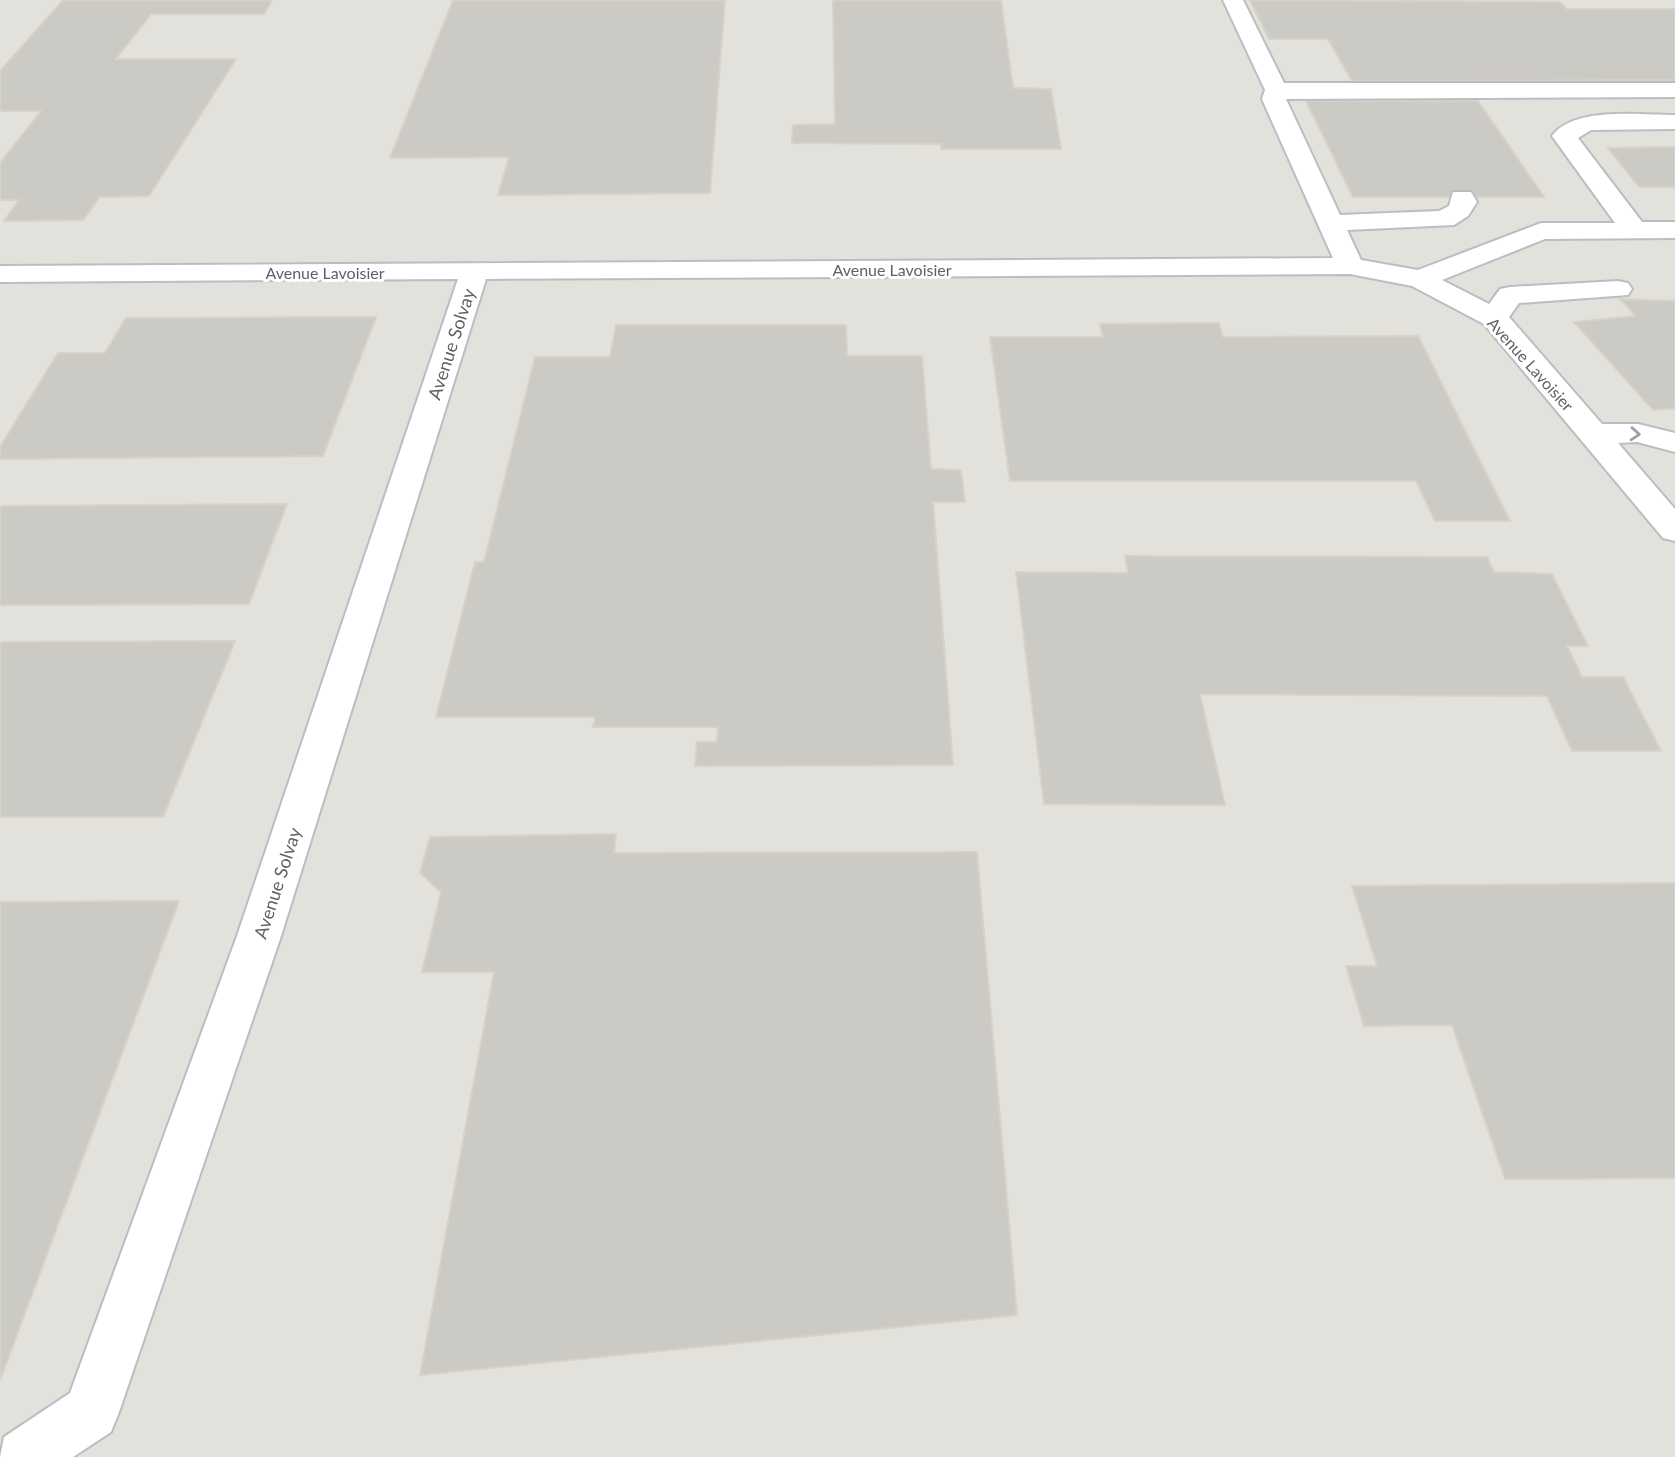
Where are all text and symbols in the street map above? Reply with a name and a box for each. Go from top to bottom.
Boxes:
street label: Avenue Lavoisier [832,260,952,279]
street label: Avenue Lavoisier [265,263,385,282]
street label: Avenue Solvay [423,285,480,402]
street label: Avenue Lavoisier [1484,313,1578,415]
one-way arrow [1630,426,1641,441]
street label: Avenue Solvay [249,824,306,941]

